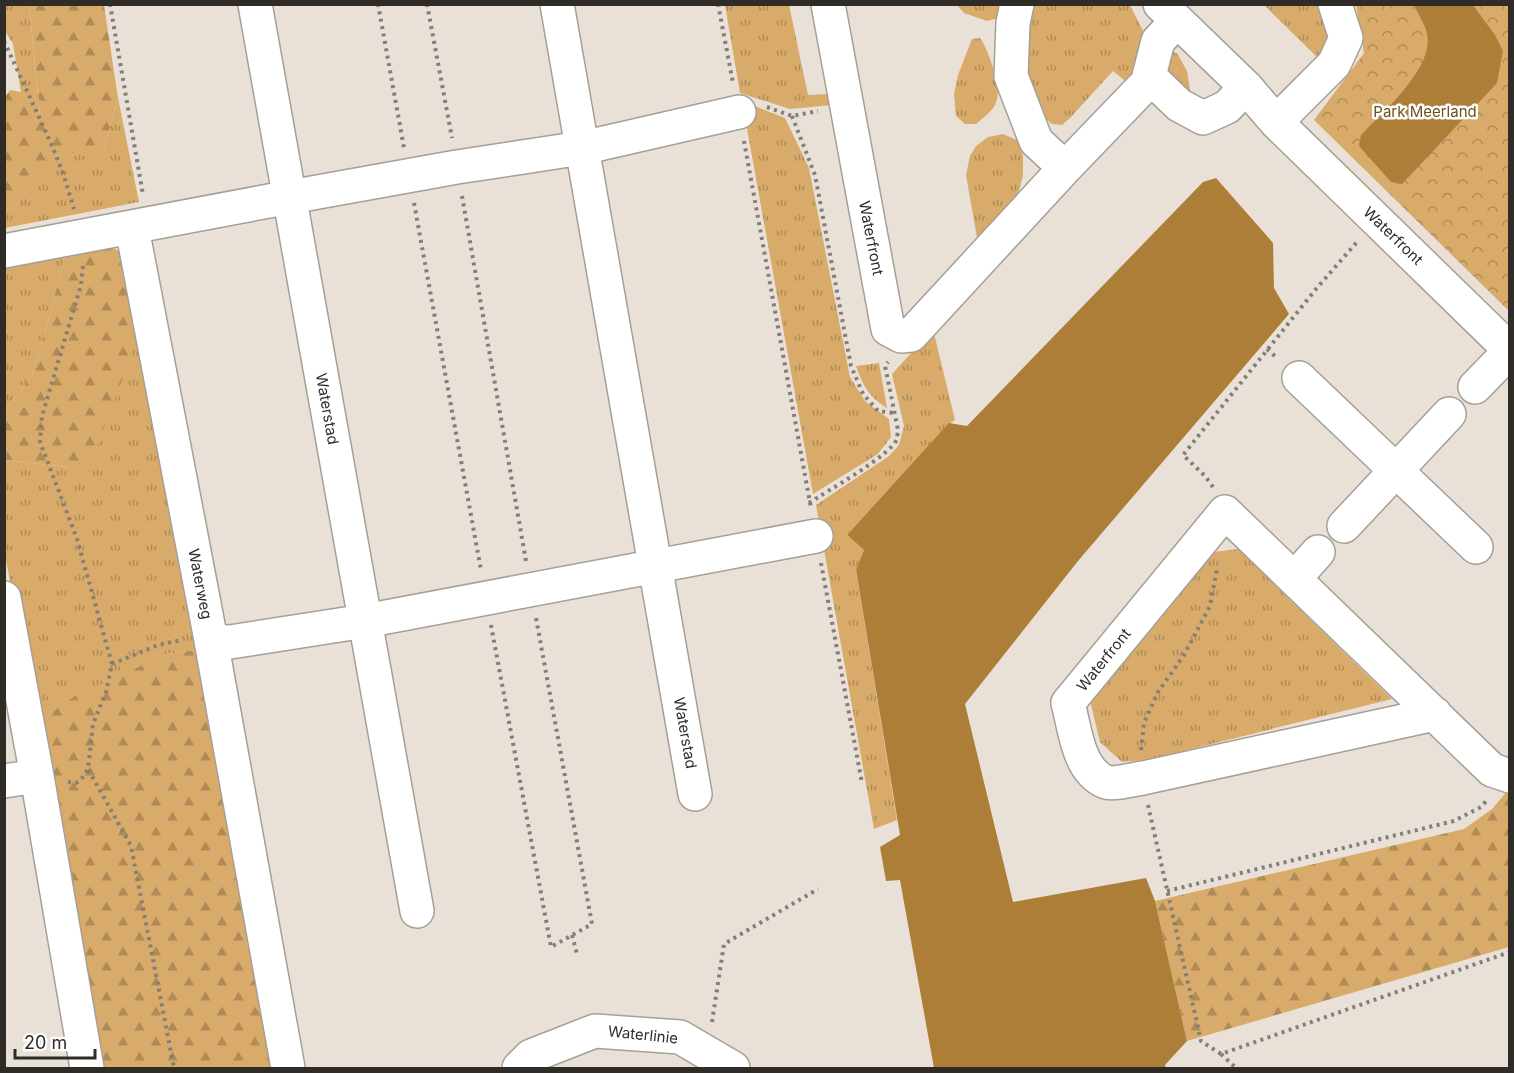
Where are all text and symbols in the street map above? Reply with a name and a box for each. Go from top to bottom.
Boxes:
park label: Park Meerland [1373,102,1477,121]
street label: Waterfront [855,199,888,277]
street label: Waterfront [1360,203,1427,269]
street label: Waterstad [312,372,343,446]
street label: Waterweg [184,547,217,621]
street label: Waterfront [1072,624,1135,695]
street label: Waterstad [670,696,701,770]
street label: Waterlinie [607,1021,679,1048]
scale bar [15,1022,94,1060]
text: 20 m [24,1032,67,1053]

